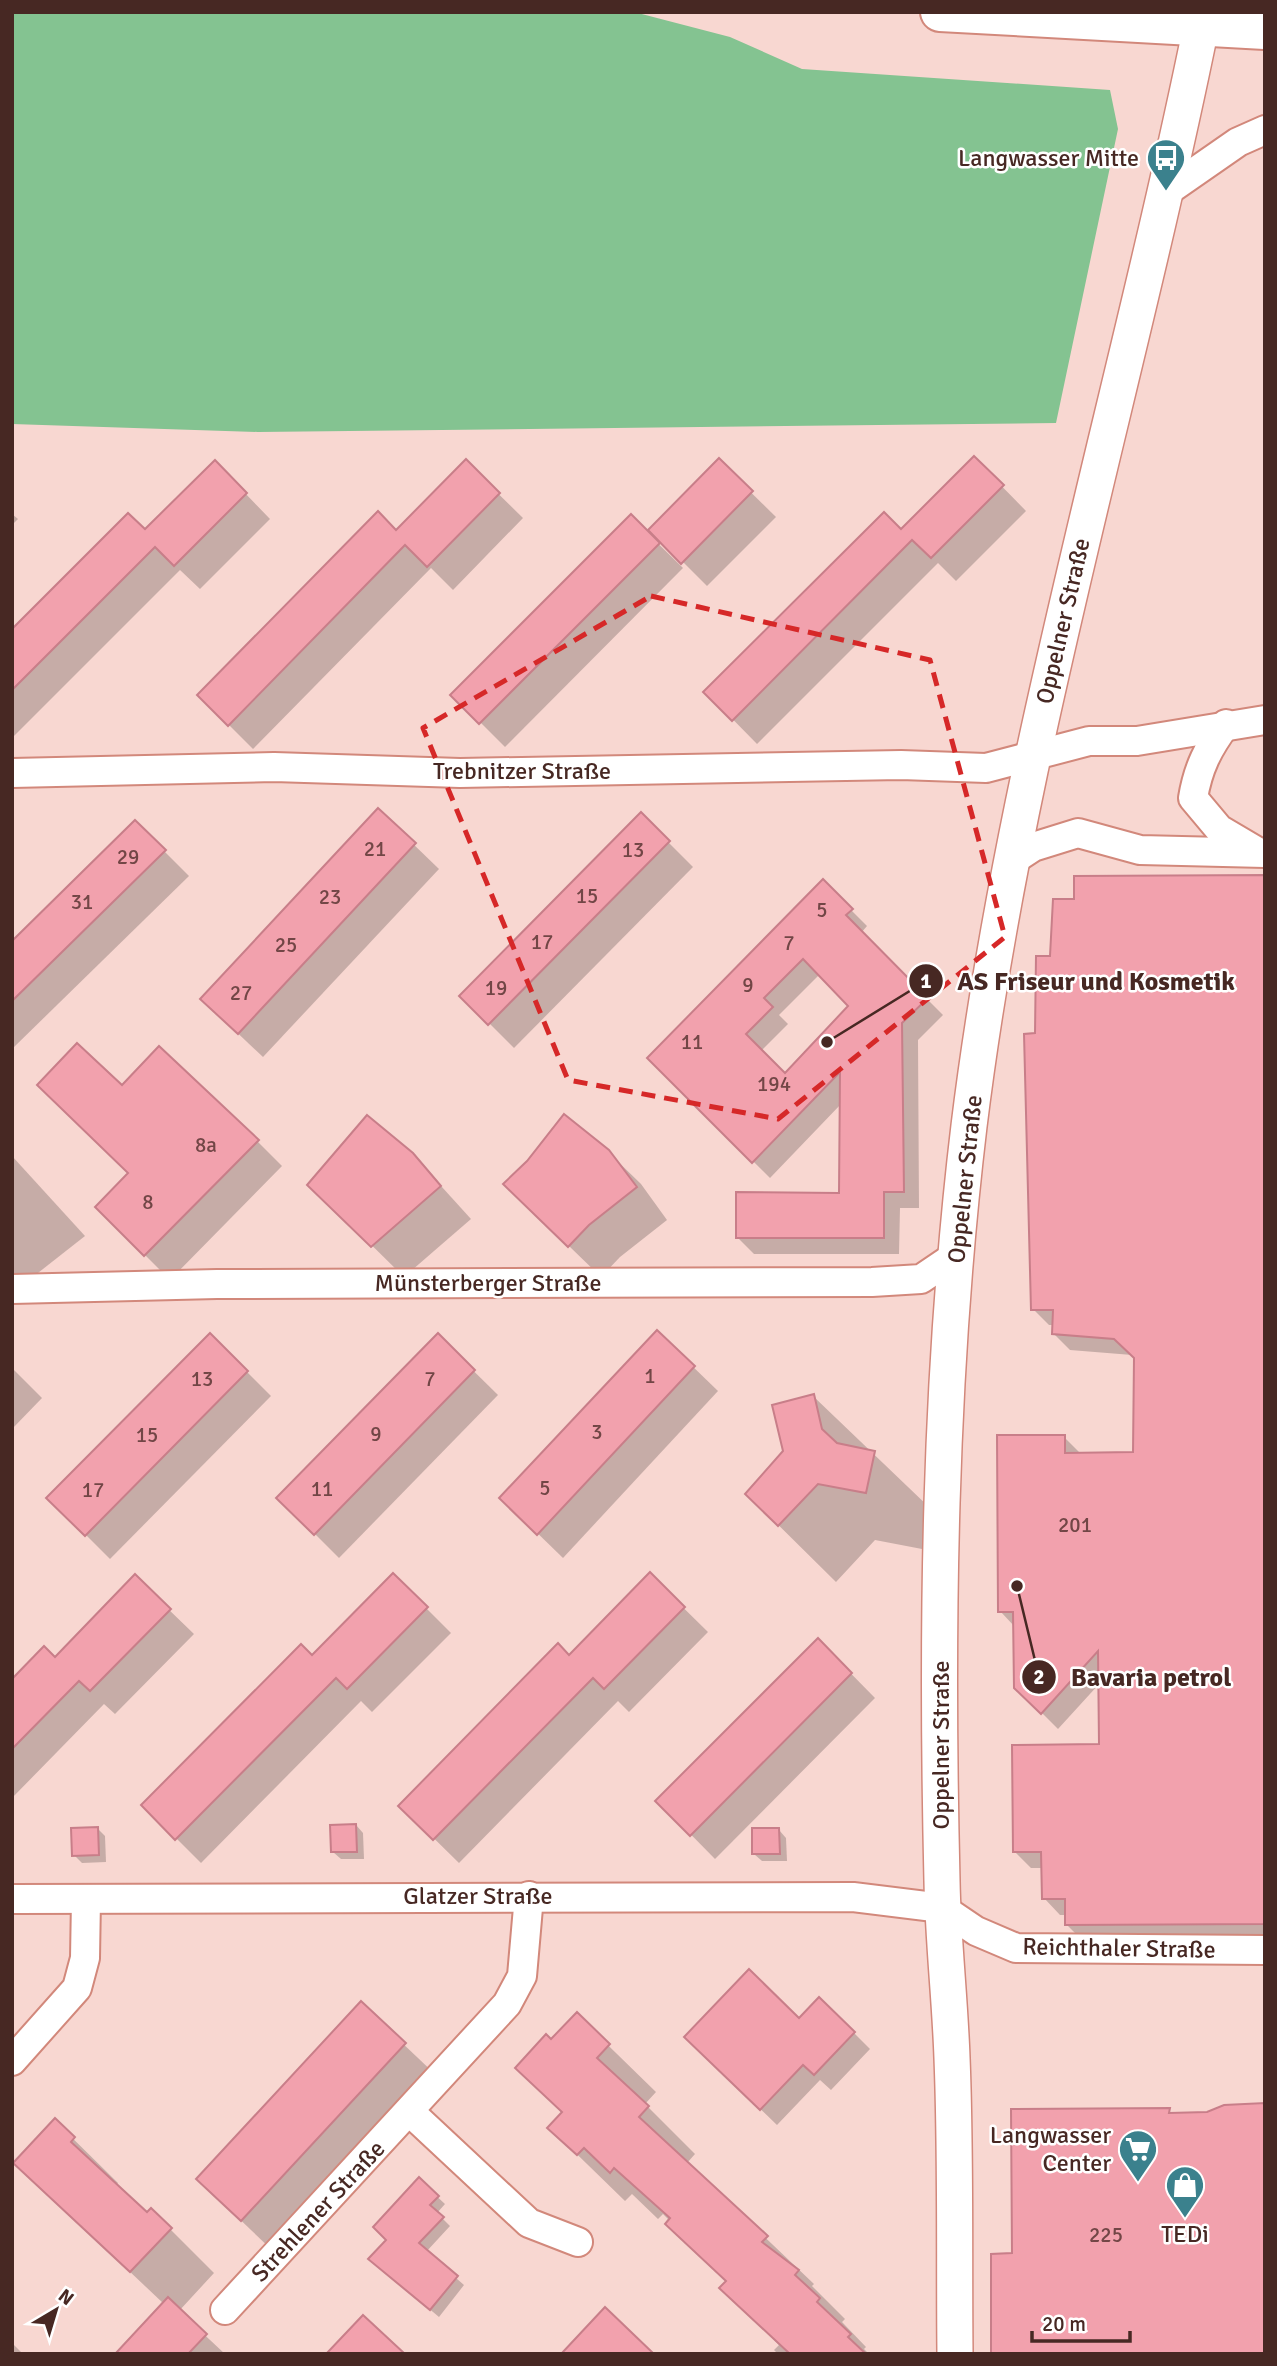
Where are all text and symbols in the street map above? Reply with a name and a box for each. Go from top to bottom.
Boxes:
bus stop icon: Langwasser Mitte [1145,137,1187,192]
place label: Langwasser Mitte [958,143,1139,173]
street label: Oppelner Straße [1029,535,1097,707]
street label: Trebnitzer Straße [433,756,611,786]
house number: 21 [364,836,386,862]
house number: 13 [622,837,644,863]
house number: 29 [117,844,139,870]
house number: 15 [576,883,598,909]
house number: 23 [319,884,341,910]
house number: 31 [71,889,93,915]
house number: 5 [816,897,828,923]
house number: 17 [531,929,553,955]
house number: 7 [783,930,795,956]
house number: 25 [275,932,297,958]
callout: AS Friseur und Kosmetik [908,958,1249,1005]
text: AS Friseur und Kosmetik [957,966,1235,998]
text: 1 [920,968,932,994]
house number: 9 [742,972,754,998]
house number: 19 [485,975,507,1001]
house number: 27 [230,980,252,1006]
house number: 11 [681,1029,703,1055]
house number: 194 [757,1071,791,1097]
street label: Oppelner Straße [941,1093,989,1265]
house number: 8a [195,1132,217,1158]
house number: 8 [142,1189,154,1215]
street label: Münsterberger Straße [375,1268,601,1298]
house number: 1 [644,1363,656,1389]
house number: 13 [191,1366,213,1392]
house number: 7 [424,1366,436,1392]
house number: 3 [591,1419,603,1445]
house number: 9 [370,1421,382,1447]
house number: 15 [136,1422,158,1448]
house number: 5 [539,1475,551,1501]
house number: 11 [311,1476,333,1502]
house number: 17 [82,1477,104,1503]
house number: 201 [1058,1512,1092,1538]
callout: Bavaria petrol [1022,1653,1245,1700]
street label: Oppelner Straße [926,1660,956,1830]
text: Bavaria petrol [1071,1662,1231,1694]
text: 2 [1033,1664,1045,1690]
street label: Glatzer Straße [403,1881,553,1911]
street label: Reichthaler Straße [1022,1931,1216,1965]
place label: Langwasser Center [990,2120,1111,2178]
supermarket icon: Langwasser Center [1117,2128,1159,2183]
street label: Strehlener Straße [245,2134,391,2288]
shop icon: TEDi [1164,2164,1206,2219]
place label: TEDi [1161,2219,1209,2249]
house number: 225 [1089,2222,1123,2248]
north arrow [21,2275,91,2345]
text: N [53,2284,78,2311]
scale bar [1032,2300,1130,2344]
text: 20 m [1042,2311,1086,2337]

